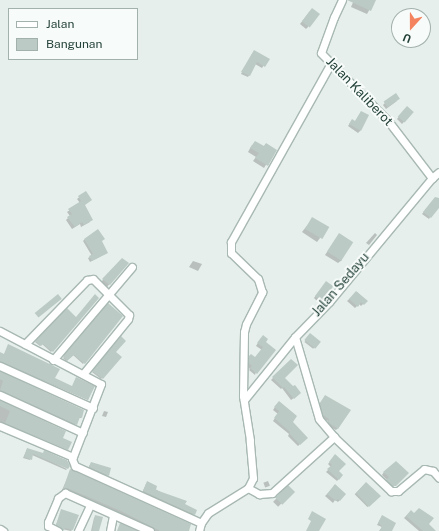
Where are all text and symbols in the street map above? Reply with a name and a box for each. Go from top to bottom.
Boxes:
legend [8,8,138,60]
north arrow [391,8,431,48]
text: Jalan [46,17,74,31]
text: U [401,31,413,45]
text: Bangunan [46,37,102,51]
street label: Jalan Kaliberot [322,54,396,130]
street label: Jalan Sedayu [309,250,373,320]

